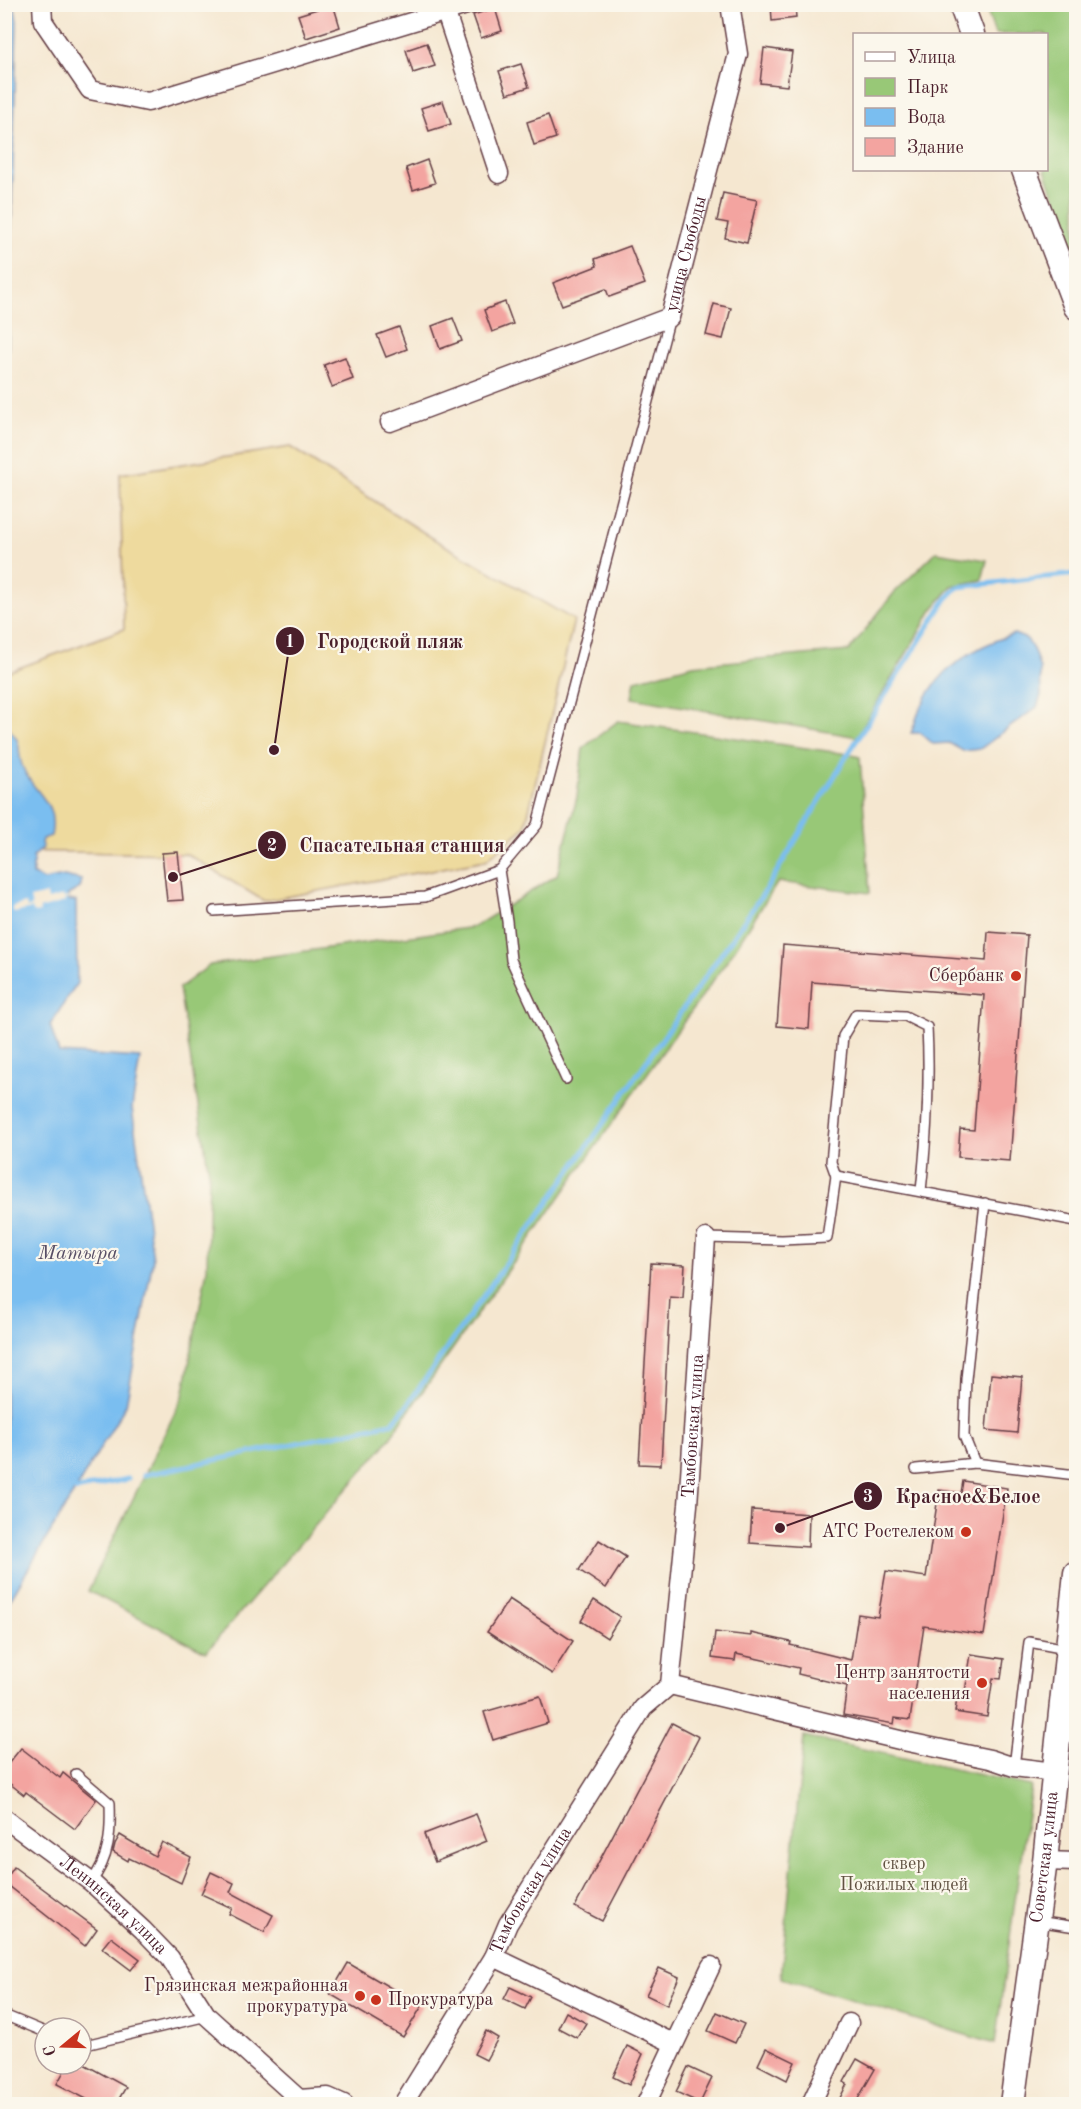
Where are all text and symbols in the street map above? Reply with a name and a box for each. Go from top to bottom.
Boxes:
legend [853,33,1048,171]
text: Улица [907,49,956,67]
text: Парк [907,79,948,97]
text: Вода [907,109,946,127]
text: Здание [907,139,964,157]
street label: улица Свободы [663,194,710,314]
callout: Городской пляж [275,622,475,660]
text: 1 [285,633,295,651]
text: Городской пляж [317,633,463,653]
callout: Спасательная станция [257,826,517,864]
text: 2 [267,837,277,855]
text: Спасательная станция [299,837,505,857]
place label: Сбербанк [929,967,1004,985]
marker: Сбербанк [1009,969,1023,983]
water label: Матыра [37,1244,118,1264]
street label: Тамбовская улица [680,1353,707,1498]
callout: Красное&Белое [853,1477,1053,1515]
text: 3 [863,1488,873,1506]
text: Красное&Белое [895,1488,1041,1508]
place label: АТС Ростелеком [821,1523,954,1541]
marker: АТС Ростелеком [959,1525,973,1539]
place label: Центр занятости населения [835,1664,970,1703]
marker: Центр занятости населения [975,1676,989,1690]
street label: Советская улица [1028,1790,1061,1924]
street label: Тамбовская улица [487,1824,575,1957]
street label: Ленинская улица [56,1853,171,1958]
park label: сквер Пожилых людей [840,1855,968,1894]
place label: Грязинская межрайонная прокуратура [144,1977,348,2016]
marker: Грязинская межрайонная прокуратура [353,1989,367,2003]
place label: Прокуратура [388,1991,494,2009]
marker: Прокуратура [369,1993,383,2007]
north arrow [33,2016,93,2076]
text: С [41,2043,60,2058]

